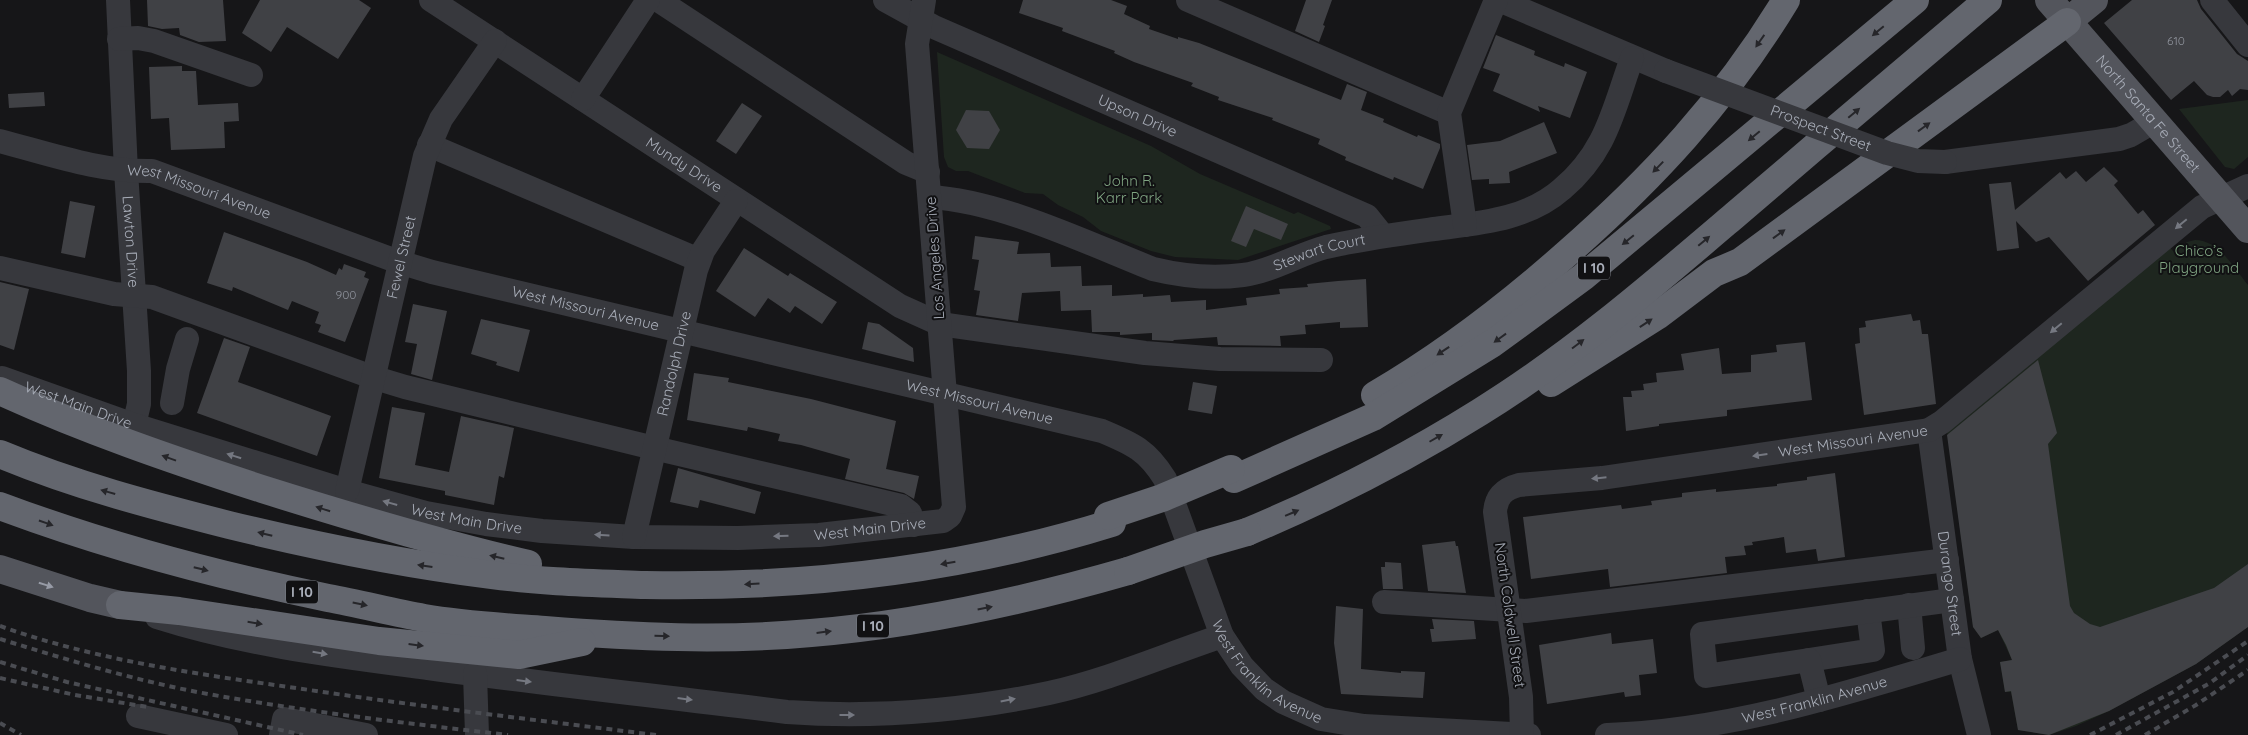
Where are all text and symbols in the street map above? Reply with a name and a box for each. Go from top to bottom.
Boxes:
one-way arrow [1872,26,1885,37]
house number: 610 [2167,33,2185,48]
one-way arrow [1755,34,1765,48]
street label: North Santa Fe Street [2092,51,2205,176]
street label: Upson Drive [1095,90,1180,141]
street label: Prospect Street [1768,101,1874,155]
one-way arrow [1848,108,1861,119]
one-way arrow [1917,122,1931,132]
one-way arrow [1747,130,1760,141]
street label: Mundy Drive [642,133,726,196]
street label: West Missouri Avenue [127,160,274,223]
one-way arrow [1653,161,1665,173]
park label: John R. Karr Park [1096,171,1162,207]
street label: Lawton Drive [119,195,144,288]
street label: Los Angeles Drive [921,196,948,320]
street label: Fewel Street [382,214,420,301]
one-way arrow [2175,218,2187,229]
one-way arrow [1772,228,1785,239]
street label: Stewart Court [1270,229,1367,275]
one-way arrow [1622,234,1635,245]
one-way arrow [1697,236,1710,247]
park label: Chico’s Playground [2159,241,2239,277]
road number: I 10 [1578,256,1610,280]
street label: West Missouri Avenue [510,281,661,335]
house number: 900 [336,287,356,302]
street label: Randolph Drive [652,309,695,418]
one-way arrow [1639,319,1653,328]
one-way arrow [2050,322,2063,333]
one-way arrow [1494,333,1507,344]
one-way arrow [1571,338,1584,349]
one-way arrow [1436,346,1450,356]
street label: West Missouri Avenue [904,375,1055,428]
street label: West Main Drive [22,377,135,433]
street label: West Missouri Avenue [1777,420,1929,461]
one-way arrow [1428,434,1443,442]
one-way arrow [226,452,241,460]
one-way arrow [1751,452,1767,460]
one-way arrow [161,454,176,462]
one-way arrow [1591,474,1607,482]
one-way arrow [101,488,116,496]
one-way arrow [382,499,397,507]
street label: West Main Drive [409,499,523,537]
one-way arrow [316,505,331,512]
one-way arrow [1285,509,1299,517]
street label: West Main Drive [813,513,927,545]
one-way arrow [38,520,53,527]
one-way arrow [258,530,273,538]
street label: Durango Street [1934,530,1967,637]
one-way arrow [593,531,609,539]
one-way arrow [773,533,789,541]
street label: North Coldwell Street [1491,541,1530,689]
one-way arrow [489,553,504,561]
one-way arrow [939,559,955,567]
one-way arrow [416,561,432,569]
one-way arrow [194,565,209,573]
road number: I 10 [286,580,318,604]
one-way arrow [39,581,54,589]
one-way arrow [743,581,759,589]
one-way arrow [353,600,368,608]
one-way arrow [977,603,993,611]
road number: I 10 [857,614,889,638]
street label: West Franklin Avenue [1208,617,1325,727]
one-way arrow [248,619,264,627]
one-way arrow [817,628,833,636]
one-way arrow [654,632,670,640]
one-way arrow [408,641,424,649]
one-way arrow [313,650,329,658]
street label: West Franklin Avenue [1740,671,1889,727]
one-way arrow [516,677,532,685]
one-way arrow [677,695,693,703]
one-way arrow [1001,696,1017,704]
one-way arrow [839,711,855,719]

